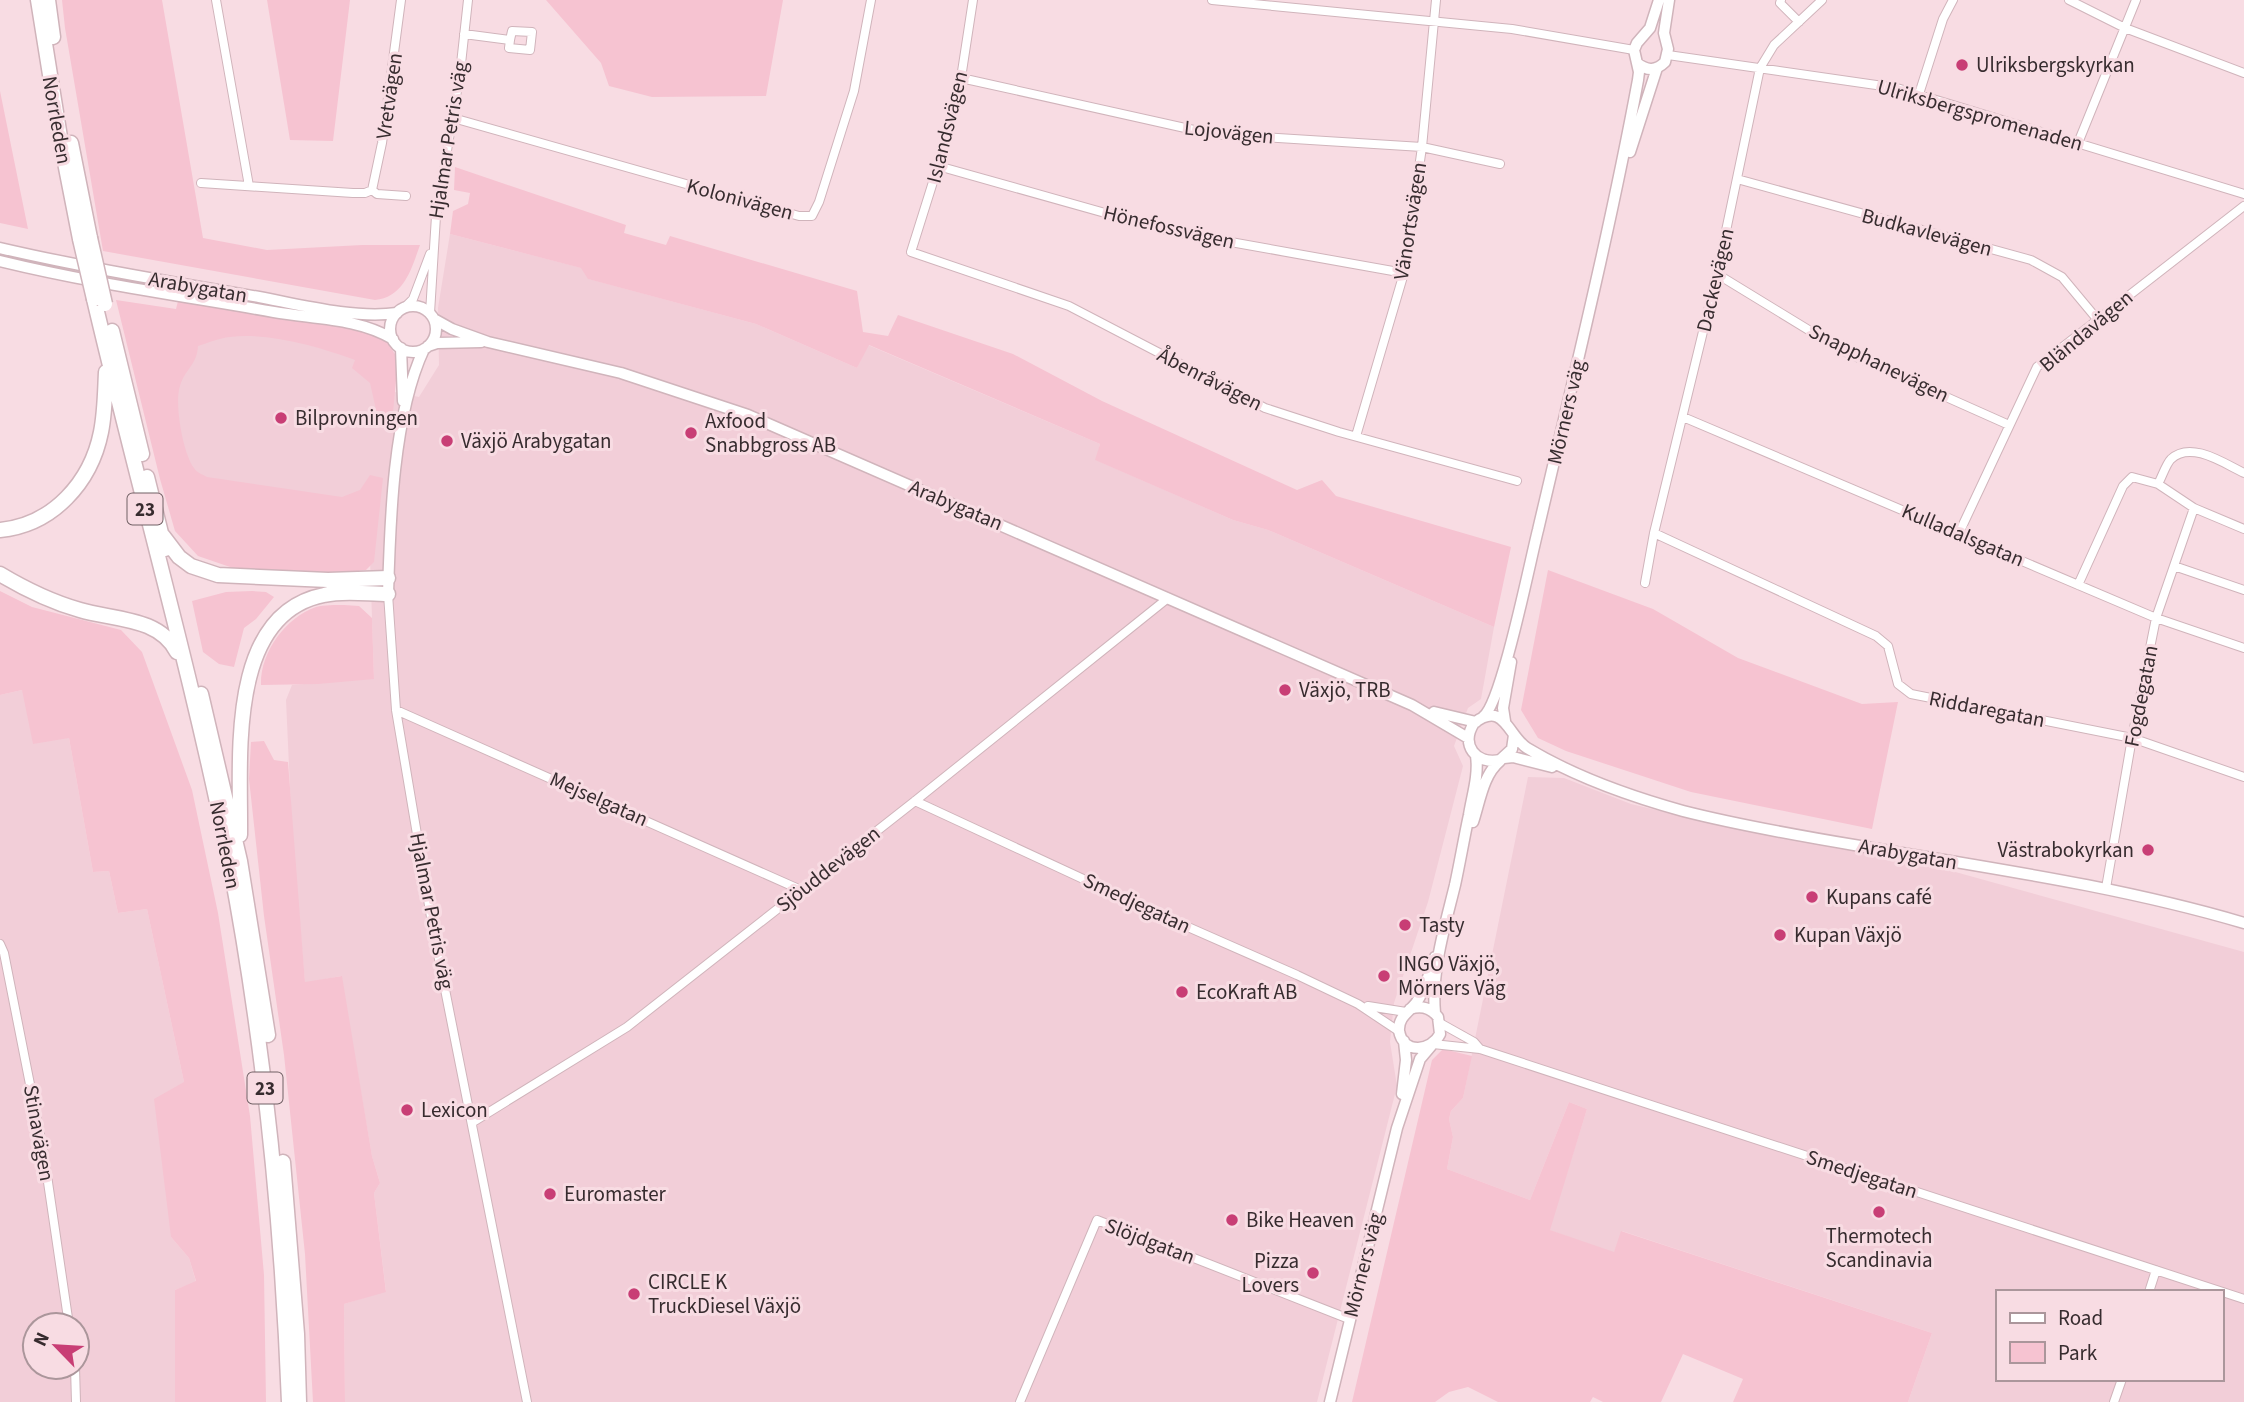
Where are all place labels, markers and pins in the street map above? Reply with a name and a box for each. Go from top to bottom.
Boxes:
place label: Ulriksbergskyrkan [1976,50,2135,80]
marker: Ulriksbergskyrkan [1954,57,1970,73]
place label: Bilprovningen [295,403,418,433]
place label: Axfood Snabbgross AB [705,406,836,460]
marker: Bilprovningen [273,410,289,426]
marker: Axfood Snabbgross AB [683,425,699,441]
place label: Växjö Arabygatan [461,426,611,456]
marker: Växjö Arabygatan [439,433,455,449]
place label: Växjö, TRB [1299,675,1391,705]
marker: Växjö, TRB [1277,682,1293,698]
place label: Västrabokyrkan [1997,835,2134,865]
marker: Västrabokyrkan [2140,842,2156,858]
place label: Kupans café [1826,882,1932,912]
marker: Kupans café [1804,889,1820,905]
place label: Tasty [1419,910,1465,940]
marker: Tasty [1397,917,1413,933]
place label: Kupan Växjö [1794,920,1902,950]
marker: Kupan Växjö [1772,927,1788,943]
place label: INGO Växjö, Mörners Väg [1398,949,1506,1003]
marker: INGO Växjö, Mörners Väg [1376,968,1392,984]
place label: EcoKraft AB [1196,977,1297,1007]
marker: EcoKraft AB [1174,984,1190,1000]
place label: Lexicon [421,1095,488,1125]
marker: Lexicon [399,1102,415,1118]
place label: Euromaster [564,1179,667,1209]
marker: Euromaster [542,1186,558,1202]
marker: Thermotech Scandinavia [1871,1204,1887,1220]
place label: Bike Heaven [1246,1205,1354,1235]
marker: Bike Heaven [1224,1212,1240,1228]
place label: Thermotech Scandinavia [1825,1221,1933,1275]
place label: Pizza Lovers [1242,1246,1299,1300]
marker: Pizza Lovers [1305,1265,1321,1281]
place label: CIRCLE K TruckDiesel Växjö [648,1267,801,1321]
marker: CIRCLE K TruckDiesel Växjö [626,1286,642,1302]

